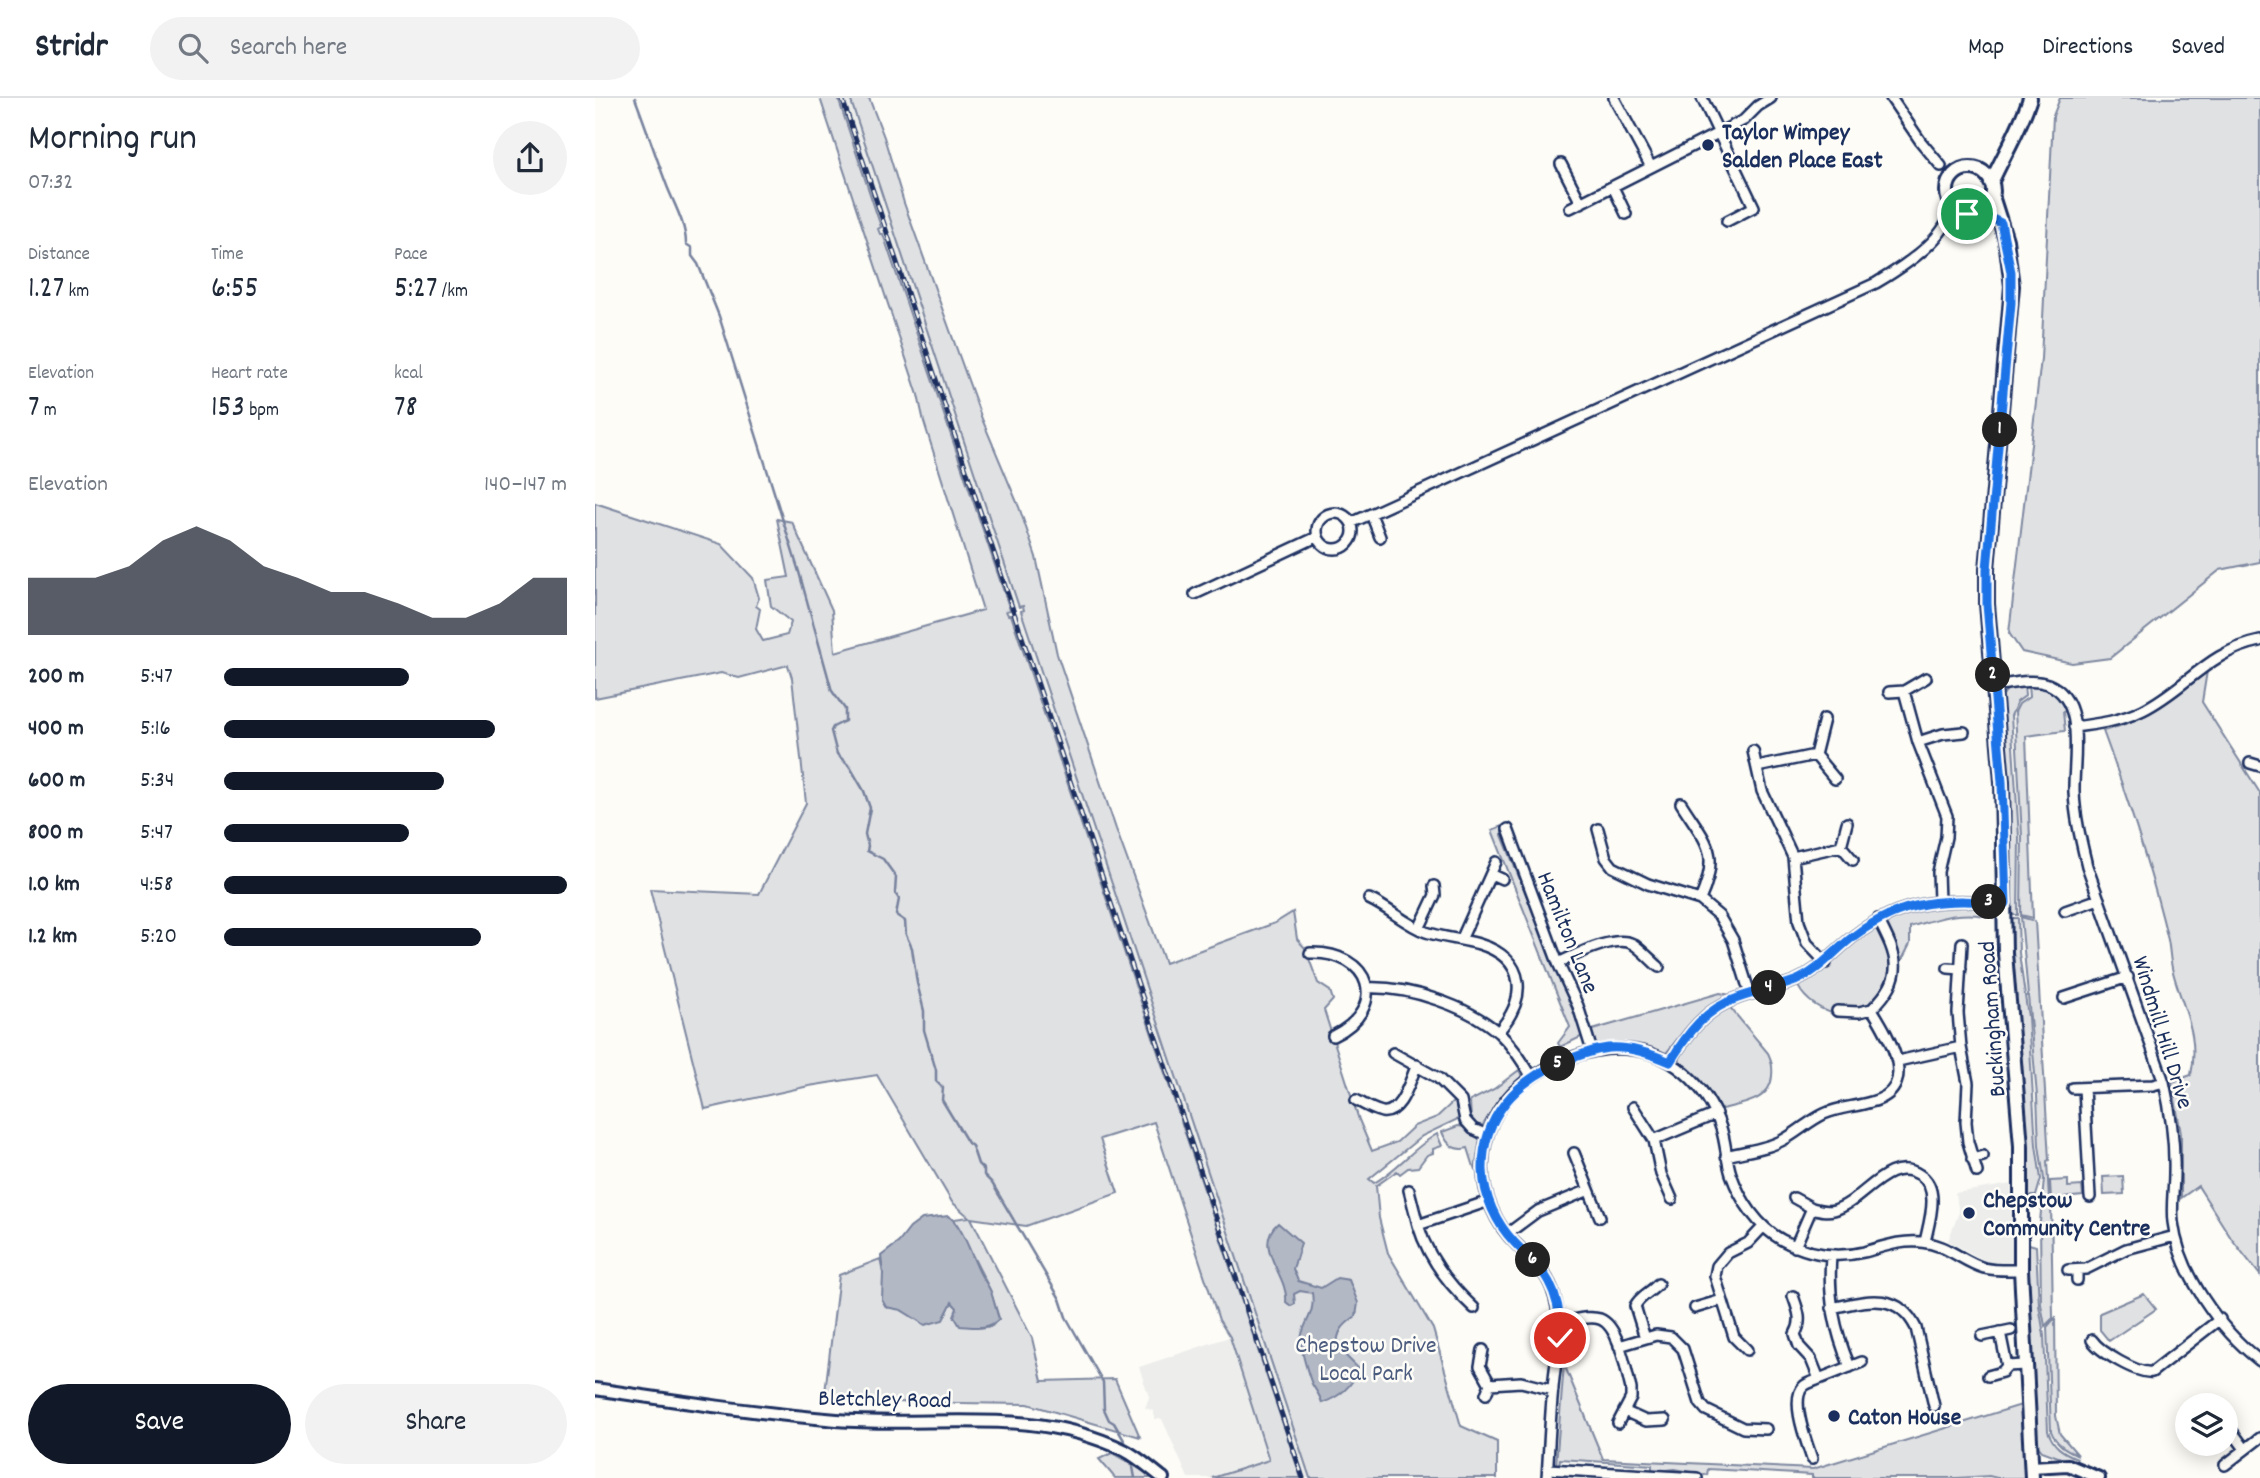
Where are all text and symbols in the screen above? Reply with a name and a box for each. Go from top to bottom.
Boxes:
search box [150,17,640,80]
text: Stridr [35,25,108,72]
icon: search [174,29,212,67]
text: Search here [230,30,347,67]
text: Map [1968,31,2004,65]
text: Directions [2042,31,2133,65]
text: Saved [2171,31,2225,65]
text: Morning run [28,113,197,168]
place label: Taylor Wimpey Salden Place East [1722,117,1883,179]
button: share [493,121,567,195]
marker: Taylor Wimpey Salden Place East [1700,137,1716,153]
text: 07:32 [28,167,73,200]
pin [1937,184,1997,244]
icon: arrive [1948,195,1986,233]
text: Distance [28,242,90,269]
text: Time [211,242,244,269]
text: Pace [394,242,428,269]
text: 1.27 [28,269,64,312]
text: 6:55 [211,269,258,312]
text: 5:27 [394,269,437,312]
text: km [64,279,89,306]
text: /km [437,279,468,306]
text: Elevation [28,361,94,388]
text: Heart rate [211,361,288,388]
text: kcal [394,361,423,388]
text: 7 [28,388,40,431]
text: 153 [211,388,245,431]
text: 78 [394,388,418,431]
text: m [40,398,57,425]
text: bpm [245,398,279,425]
pin: 1 [1983,412,2017,448]
text: 1 [1997,416,2002,443]
text: Elevation [28,469,108,502]
text: 140–147 m [484,469,567,502]
pin: 2 [1975,658,2011,692]
text: 200 m [28,661,84,694]
text: 5:47 [140,661,173,694]
text: 2 [1988,661,1997,688]
text: 400 m [28,713,84,746]
text: 5:16 [140,713,171,746]
text: 600 m [28,765,85,798]
text: 5:34 [140,765,174,798]
text: 800 m [28,817,83,850]
text: 5:47 [140,817,173,850]
street label: Hamilton Lane [1526,867,1606,999]
text: 1.0 km [28,869,80,902]
text: 4:58 [140,869,173,902]
pin: 3 [1971,884,2007,920]
text: 3 [1984,888,1993,915]
text: 1.2 km [28,921,77,954]
text: 5:20 [140,921,177,954]
street label: Buckingham Road [1972,940,2016,1098]
street label: Windmill Hill Drive [2122,952,2201,1113]
pin: 4 [1751,970,1787,1006]
text: 4 [1765,974,1772,1001]
pin: 5 [1541,1046,1576,1082]
text: 5 [1553,1050,1562,1077]
place label: Chepstow Community Centre [1983,1185,2151,1247]
marker: Chepstow Community Centre [1961,1205,1977,1221]
pin: 6 [1515,1242,1551,1278]
text: 6 [1528,1246,1537,1273]
pin [1530,1308,1590,1368]
icon: check [1541,1319,1579,1357]
park label: Chepstow Drive Local Park [1295,1330,1437,1392]
street label: Bletchley Road [818,1383,952,1419]
button: Save [28,1384,291,1464]
button: Share [305,1384,567,1464]
map controls [2175,1393,2238,1456]
button: layers [2175,1393,2238,1456]
place label: Caton House [1848,1402,1962,1436]
marker: Caton House [1826,1408,1842,1424]

